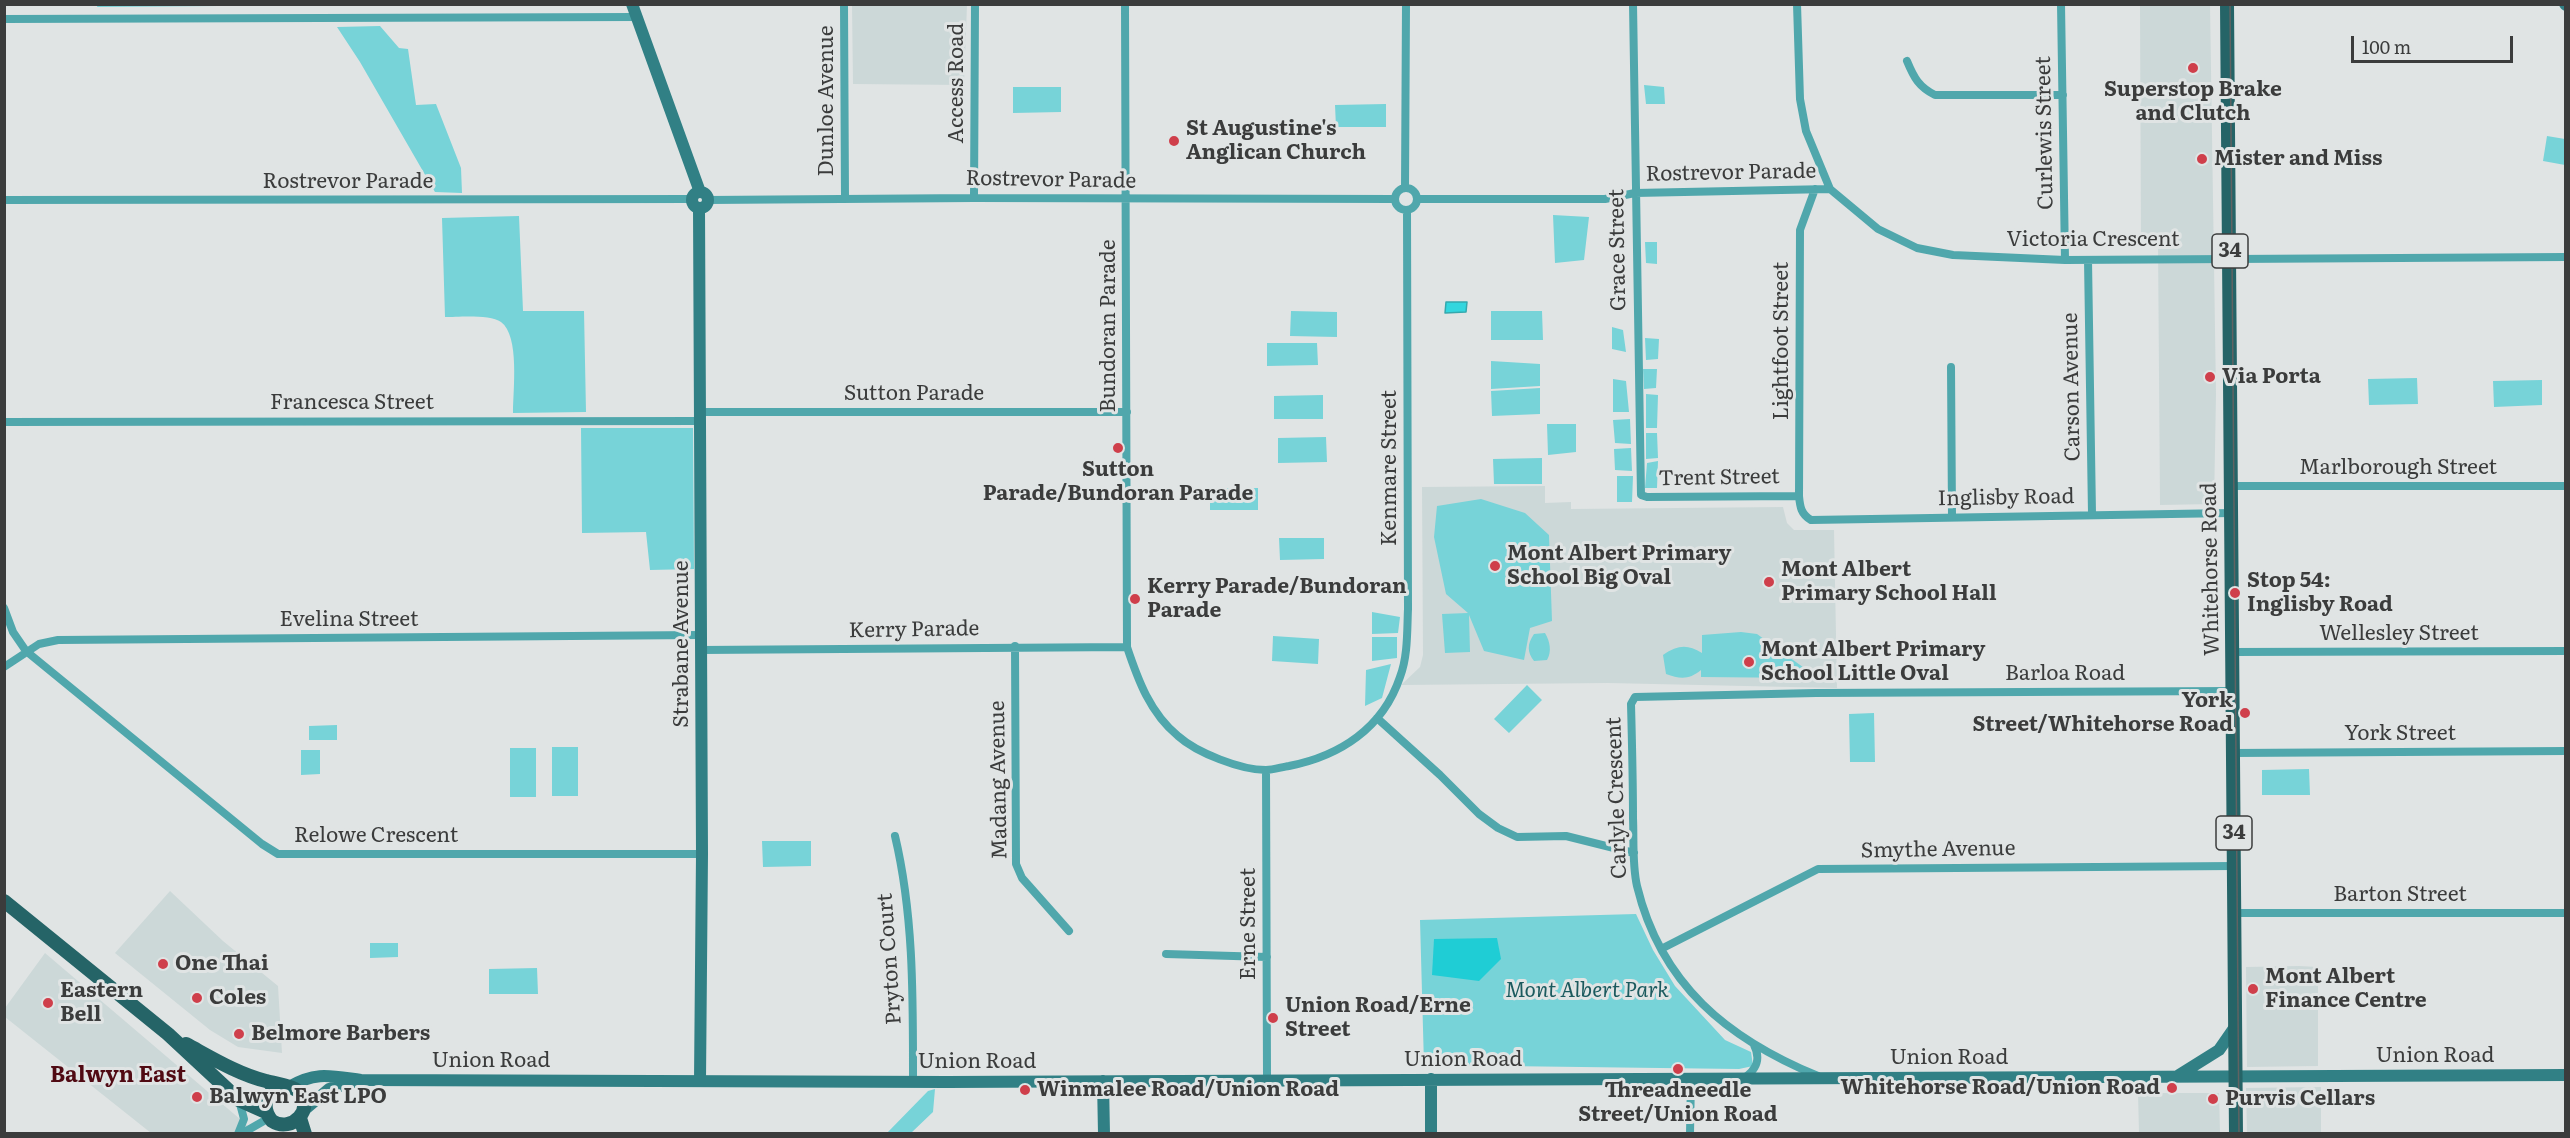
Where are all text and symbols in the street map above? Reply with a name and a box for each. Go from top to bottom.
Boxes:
street label: Access Road [944,23,970,143]
scale bar [2354,24,2516,62]
street label: Dunloe Avenue [814,25,840,177]
text: 100 m [2362,33,2411,60]
street label: Curlewis Street [2031,56,2059,210]
marker: Superstop Brake and Clutch [2186,61,2200,75]
place label: Superstop Brake and Clutch [2104,77,2282,127]
place label: St Augustine's Anglican Church [1186,116,1366,166]
marker: St Augustine's Anglican Church [1167,134,1181,148]
place label: Mister and Miss [2214,146,2382,172]
marker: Mister and Miss [2195,152,2209,166]
street label: Rostrevor Parade [1645,159,1817,187]
street label: Rostrevor Parade [965,166,1137,194]
street label: Rostrevor Parade [263,169,433,195]
street label: Grace Street [1604,189,1632,311]
street label: Victoria Crescent [2007,227,2179,253]
road number: 34 [2212,234,2248,268]
street label: Bundoran Parade [1096,239,1122,413]
street label: Lightfoot Street [1769,262,1795,420]
street label: Carson Avenue [2058,312,2086,462]
place label: Via Porta [2222,364,2321,390]
marker: Via Porta [2203,370,2217,384]
street label: Sutton Parade [844,381,984,407]
street label: Francesca Street [270,390,434,416]
street label: Kenmare Street [1377,390,1403,546]
marker: Sutton Parade/Bundoran Parade [1111,441,1125,455]
street label: Marlborough Street [2299,455,2497,481]
place label: Sutton Parade/Bundoran Parade [983,457,1253,507]
street label: Trent Street [1658,464,1780,492]
street label: Whitehorse Road [2197,482,2225,656]
street label: Inglisby Road [1937,484,2075,512]
place label: Mont Albert Primary School Big Oval [1507,541,1731,591]
place label: Mont Albert Primary School Hall [1781,557,1997,607]
marker: Mont Albert Primary School Big Oval [1488,559,1502,573]
street label: Strabane Avenue [669,560,695,728]
place label: Stop 54: Inglisby Road [2247,568,2393,618]
place label: Kerry Parade/Bundoran Parade [1147,574,1407,624]
marker: Mont Albert Primary School Hall [1762,575,1776,589]
marker: Stop 54: Inglisby Road [2228,586,2242,600]
marker: Kerry Parade/Bundoran Parade [1128,592,1142,606]
street label: Evelina Street [280,607,418,633]
street label: Kerry Parade [848,616,980,644]
street label: Wellesley Street [2319,621,2479,647]
place label: Mont Albert Primary School Little Oval [1761,637,1985,687]
marker: Mont Albert Primary School Little Oval [1742,655,1756,669]
street label: Barloa Road [2005,661,2125,687]
place label: York Street/Whitehorse Road [1973,688,2233,738]
street label: Madang Avenue [985,700,1013,860]
marker: York Street/Whitehorse Road [2238,706,2252,720]
street label: Carlyle Crescent [1602,717,1632,879]
street label: York Street [2344,721,2456,747]
road number: 34 [2216,816,2252,850]
street label: Relowe Crescent [294,823,458,849]
street label: Smythe Avenue [1860,836,2016,864]
street label: Erne Street [1236,868,1262,980]
street label: Barton Street [2333,882,2467,908]
street label: Pryton Court [873,892,907,1026]
place label: One Thai [175,951,269,977]
marker: One Thai [156,957,170,971]
place label: Mont Albert Finance Centre [2265,964,2427,1014]
place label: Eastern Bell [60,978,143,1028]
park label: Mont Albert Park [1505,978,1669,1004]
marker: Mont Albert Finance Centre [2246,982,2260,996]
place label: Coles [209,985,266,1011]
marker: Coles [190,991,204,1005]
place label: Union Road/Erne Street [1285,993,1471,1043]
marker: Eastern Bell [41,996,55,1010]
marker: Union Road/Erne Street [1266,1011,1280,1025]
place label: Belmore Barbers [251,1021,430,1047]
marker: Belmore Barbers [232,1027,246,1041]
street label: Union Road [2376,1043,2494,1069]
street label: Union Road [1890,1045,2008,1071]
street label: Union Road [1404,1047,1522,1073]
street label: Union Road [432,1048,550,1074]
street label: Union Road [918,1049,1036,1075]
marker: Threadneedle Street/Union Road [1671,1062,1685,1076]
district label: Balwyn East [50,1063,186,1089]
place label: Whitehorse Road/Union Road [1841,1075,2160,1101]
place label: Winmalee Road/Union Road [1037,1077,1339,1103]
place label: Threadneedle Street/Union Road [1578,1078,1778,1128]
marker: Whitehorse Road/Union Road [2165,1081,2179,1095]
marker: Winmalee Road/Union Road [1018,1083,1032,1097]
place label: Balwyn East LPO [209,1084,387,1110]
place label: Purvis Cellars [2225,1086,2375,1112]
marker: Balwyn East LPO [190,1090,204,1104]
marker: Purvis Cellars [2206,1092,2220,1106]

